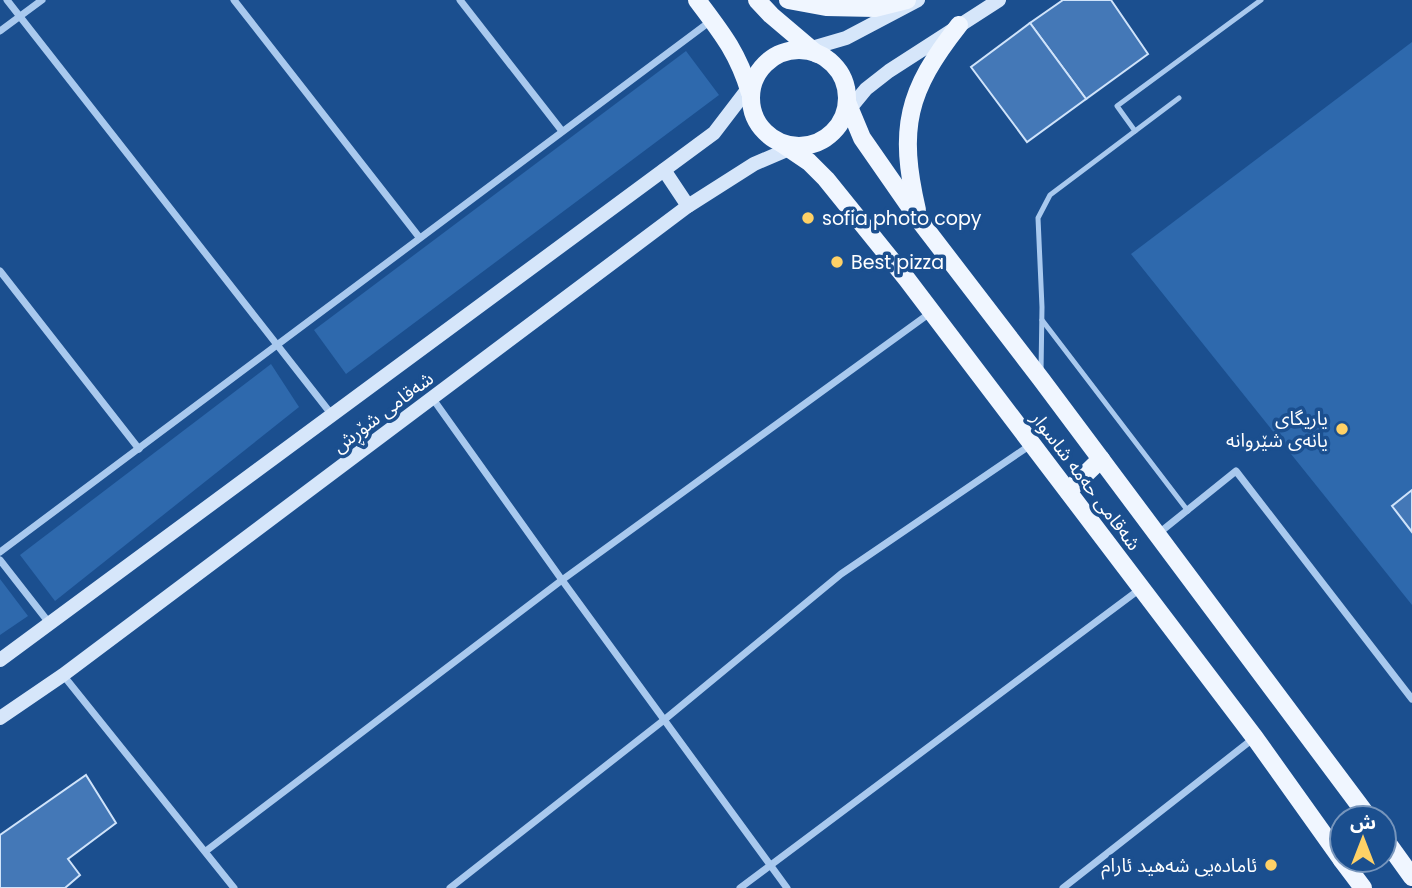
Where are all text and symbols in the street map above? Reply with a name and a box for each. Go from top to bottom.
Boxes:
place label: sofia photo copy [822,205,982,232]
marker: sofia photo copy [800,210,816,226]
place label: Best pizza [851,249,944,276]
marker: Best pizza [829,254,845,270]
street label: شەقامی شۆڕش [327,365,440,461]
street label: شەقامی حەمە شاسوار [1024,405,1147,556]
place label: یاریگای یانەی شێروانە [1226,405,1328,454]
marker: یاریگای یانەی شێروانە [1334,421,1350,437]
north arrow [1328,804,1398,874]
text: ش [1350,809,1376,836]
place label: ئامادەیی شەهید ئارام [1101,852,1257,880]
marker: ئامادەیی شەهید ئارام [1263,857,1279,873]

